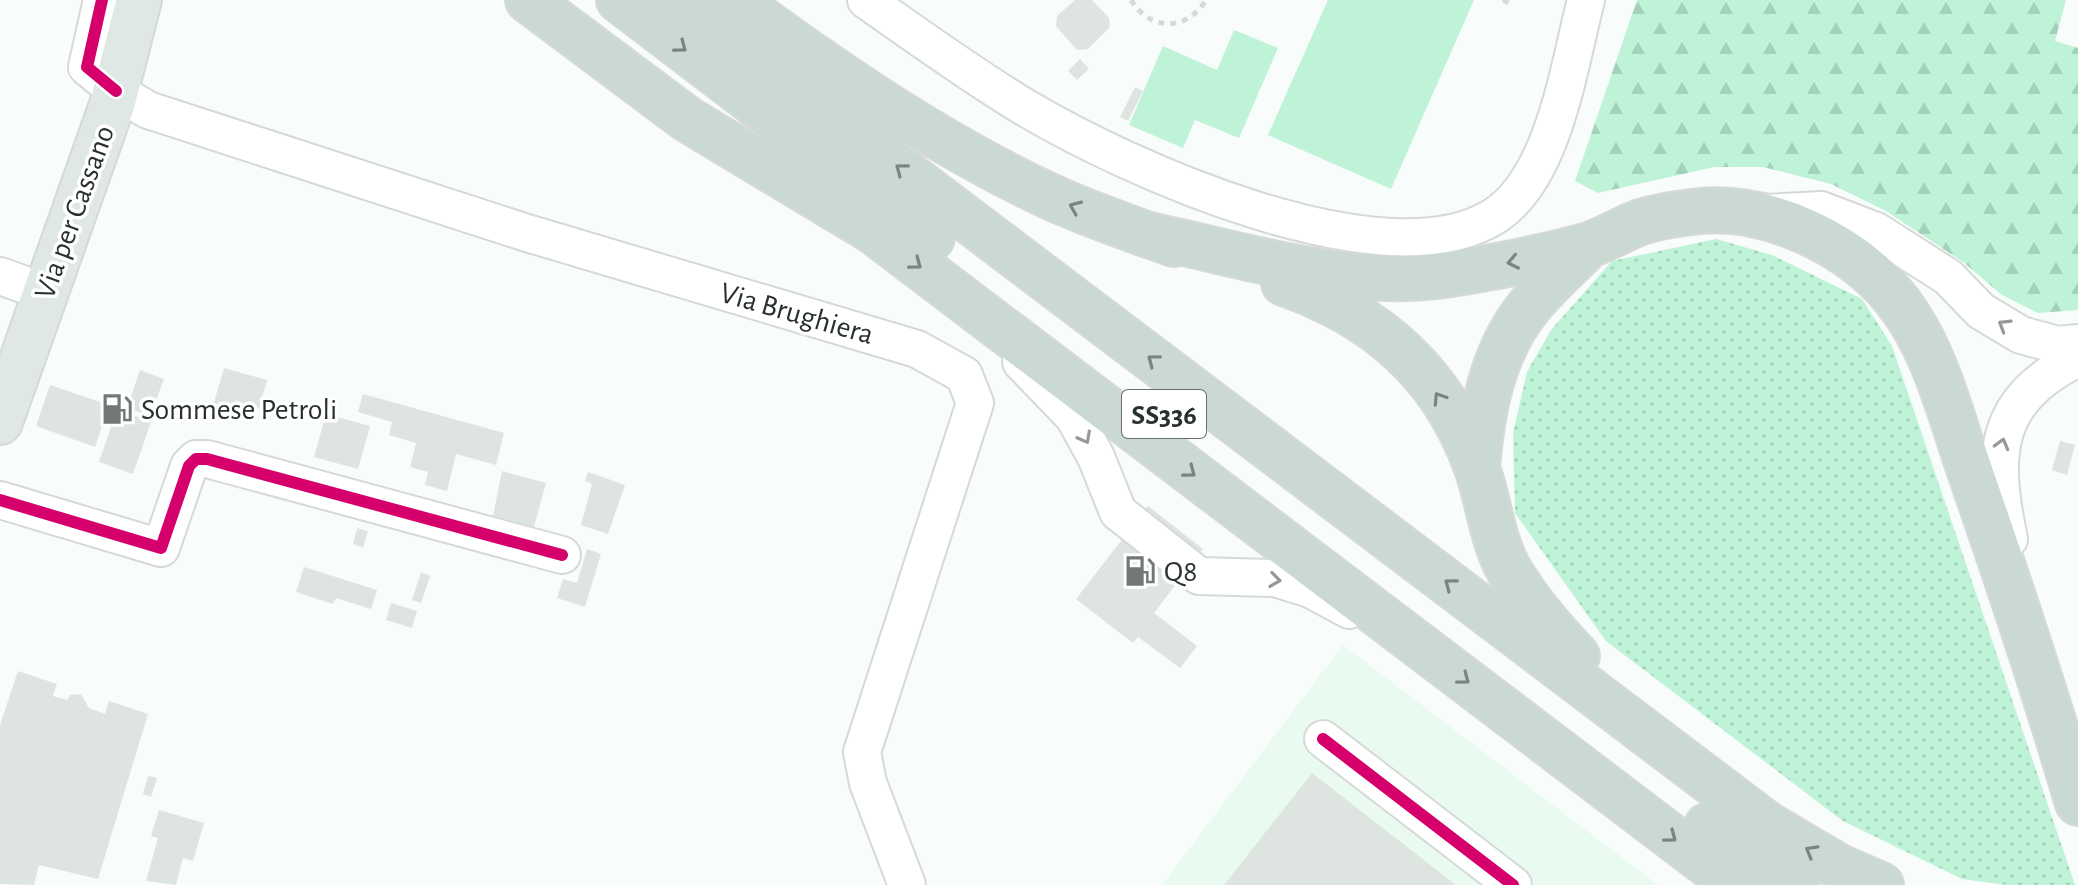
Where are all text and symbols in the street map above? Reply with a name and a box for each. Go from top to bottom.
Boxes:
one-way arrow [672,38,687,52]
street label: Via per Cassano [30,122,120,303]
one-way arrow [895,165,910,179]
one-way arrow [1069,200,1083,217]
one-way arrow [1506,253,1520,270]
one-way arrow [907,255,922,269]
street label: Via Brughiera [716,278,877,350]
one-way arrow [1998,319,2013,335]
one-way arrow [1147,355,1162,369]
road number: SS336 [1122,390,1206,438]
fuel station icon: Sommese Petroli [100,392,134,426]
one-way arrow [1434,392,1449,406]
place label: Sommese Petroli [141,395,337,425]
one-way arrow [1076,430,1091,445]
one-way arrow [1993,437,2009,451]
one-way arrow [1181,462,1196,476]
fuel station icon: Q8 [1123,554,1157,588]
place label: Q8 [1164,557,1197,587]
one-way arrow [1268,571,1282,588]
one-way arrow [1444,580,1458,594]
one-way arrow [1455,670,1470,684]
one-way arrow [1662,828,1677,842]
one-way arrow [1805,845,1820,861]

